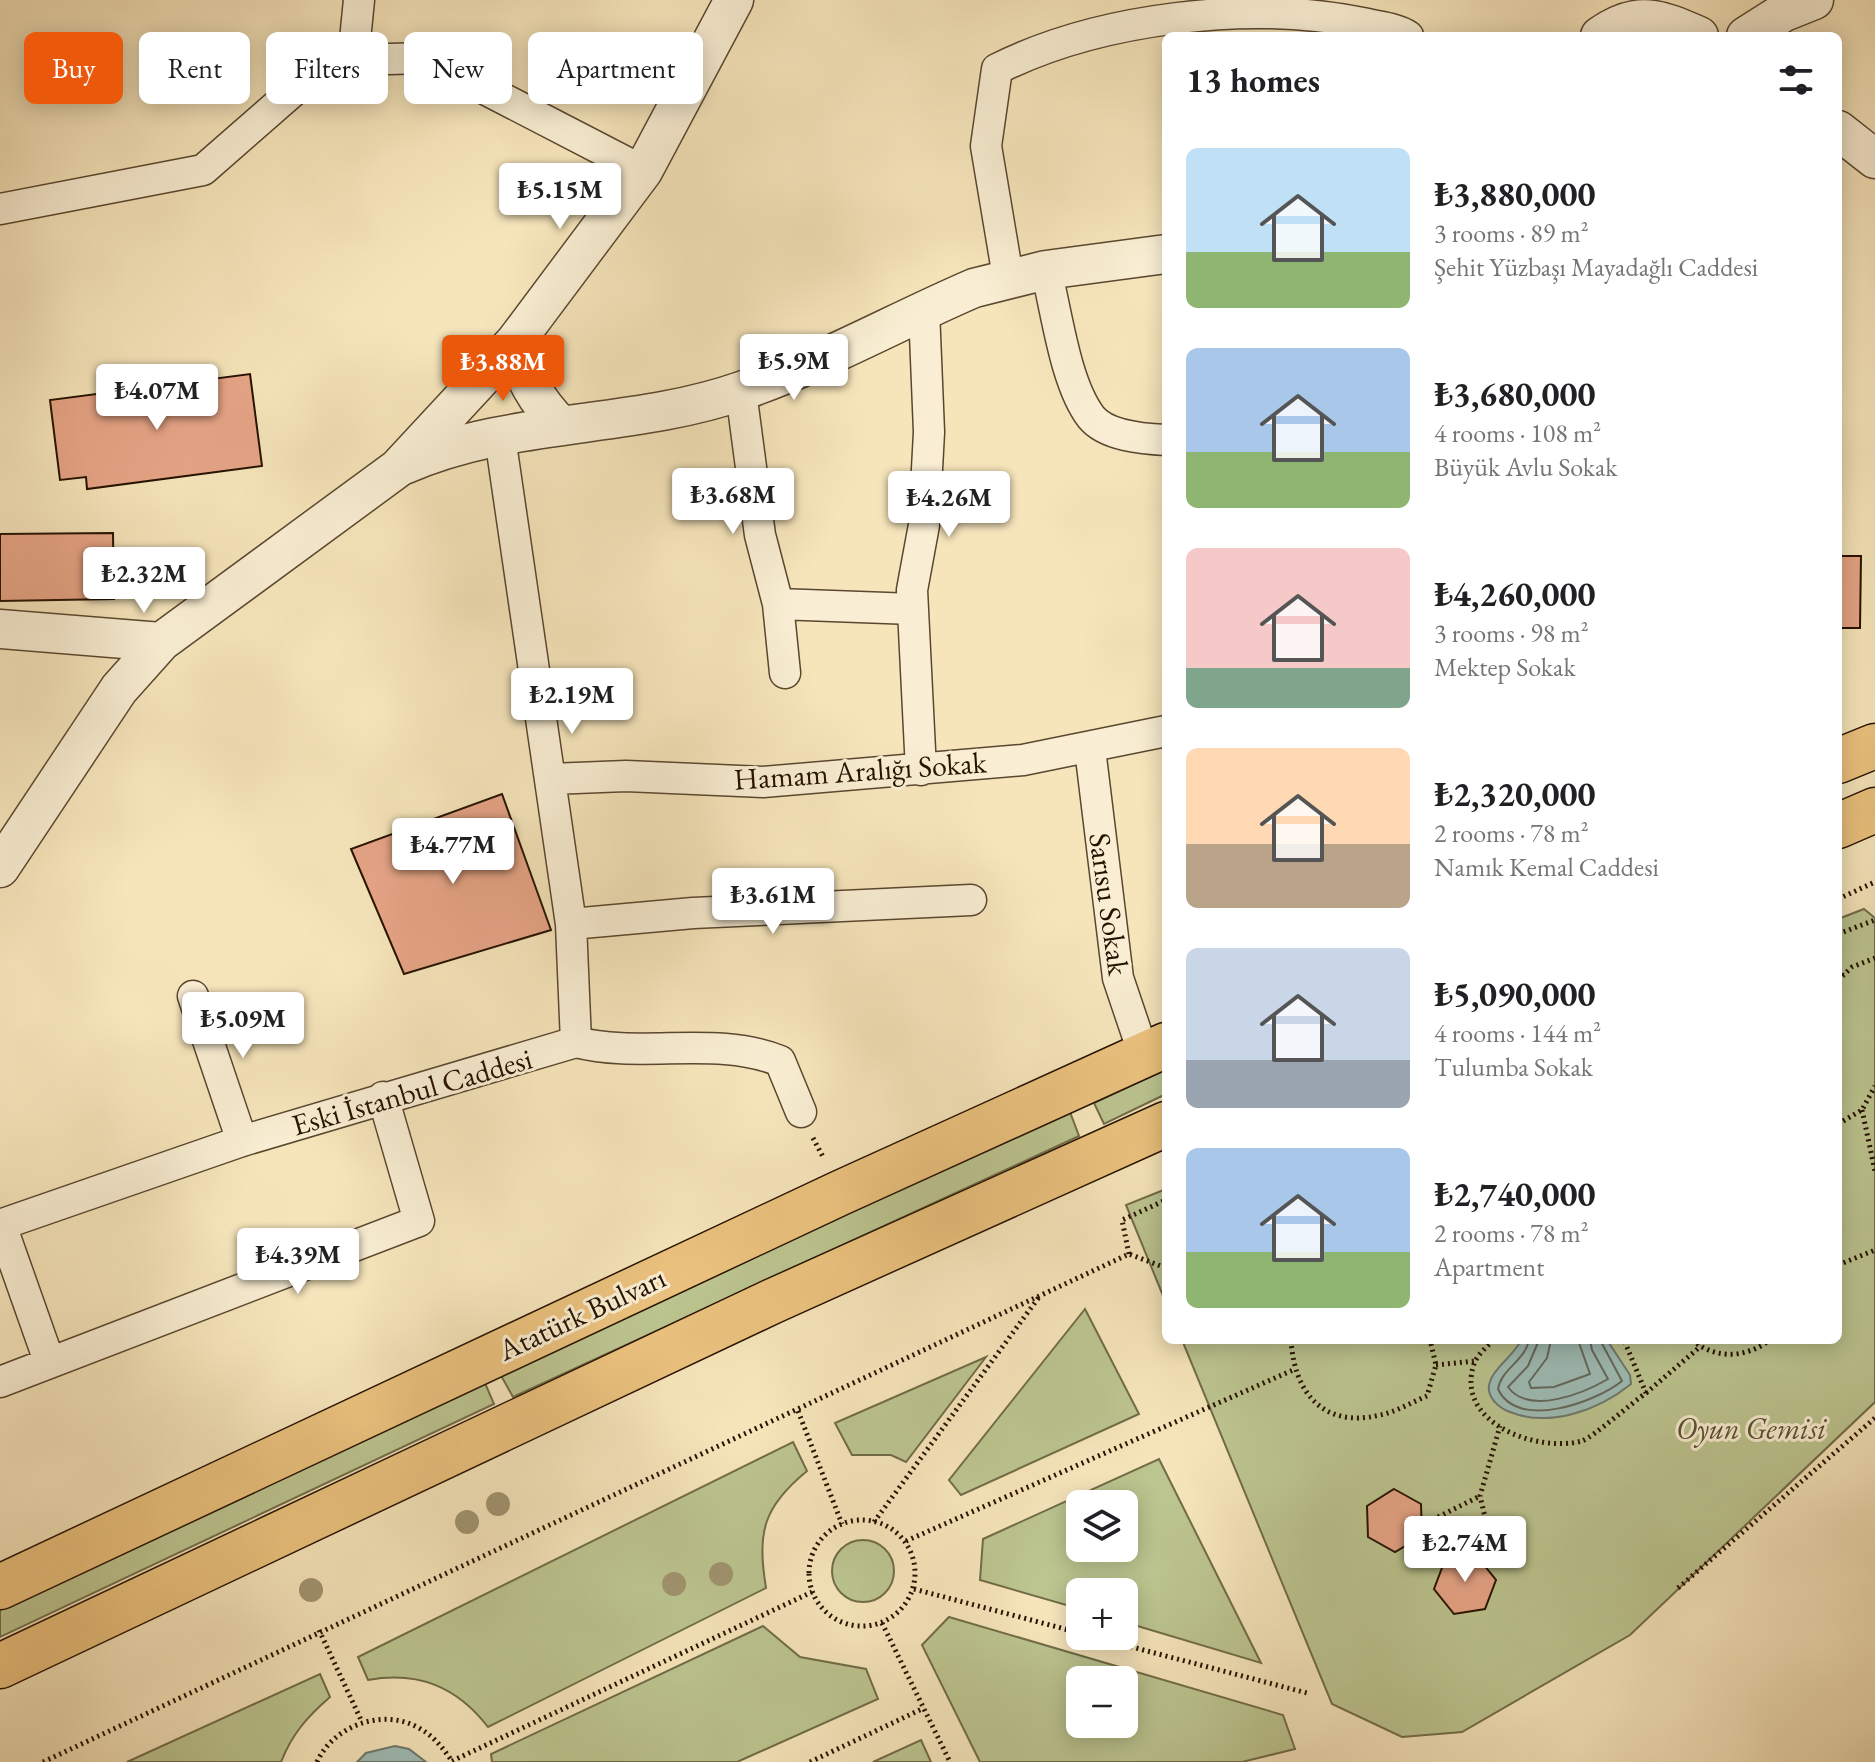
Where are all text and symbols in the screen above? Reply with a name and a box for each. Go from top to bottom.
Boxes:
chip: Buy [24,32,123,104]
chip: Rent [139,32,250,104]
chip: Filters [266,32,388,104]
chip: New [404,32,512,104]
chip: Apartment [528,32,703,104]
text: 13 homes [1186,58,1320,102]
icon: filters [1774,58,1818,102]
pin: ₺5.15M [495,163,625,231]
text: ₺5.15M [517,172,603,206]
text: ₺3,880,000 [1434,172,1595,216]
icon: home [1250,180,1346,276]
text: 3 rooms · 89 m² [1434,216,1589,250]
text: Şehit Yüzbaşı Mayadağlı Caddesi [1434,250,1758,284]
pin: ₺5.9M [738,334,850,402]
pin: ₺3.88M [438,335,568,403]
text: ₺5.9M [758,343,830,377]
text: ₺3.88M [460,344,546,378]
pin: ₺4.07M [92,364,222,432]
text: ₺3,680,000 [1434,372,1595,416]
text: ₺4.07M [114,373,200,407]
icon: home [1250,380,1346,476]
text: 4 rooms · 108 m² [1434,416,1601,450]
text: Büyük Avlu Sokak [1434,450,1617,484]
pin: ₺3.68M [668,468,798,536]
pin: ₺4.26M [884,471,1014,539]
text: ₺3.68M [690,477,776,511]
text: ₺4.26M [906,480,992,514]
pin: ₺2.32M [79,547,209,615]
text: ₺2.32M [101,556,187,590]
text: ₺4,260,000 [1434,572,1595,616]
icon: home [1250,580,1346,676]
text: 3 rooms · 98 m² [1434,616,1589,650]
text: Mektep Sokak [1434,650,1576,684]
pin: ₺2.19M [507,668,637,736]
text: ₺2.19M [529,677,615,711]
street label: Hamam Aralığı Sokak [732,742,988,799]
text: ₺2,320,000 [1434,772,1595,816]
icon: home [1250,780,1346,876]
text: 2 rooms · 78 m² [1434,816,1589,850]
pin: ₺4.77M [388,818,518,886]
text: ₺4.77M [410,827,496,861]
street label: Sarısu Sokak [1080,830,1139,978]
text: Namık Kemal Caddesi [1434,850,1659,884]
pin: ₺3.61M [708,868,838,936]
text: ₺3.61M [730,877,816,911]
text: ₺5,090,000 [1434,972,1595,1016]
icon: home [1250,980,1346,1076]
pin: ₺5.09M [178,992,308,1060]
text: ₺5.09M [200,1001,286,1035]
text: 4 rooms · 144 m² [1434,1016,1601,1050]
street label: Eski İstanbul Caddesi [287,1039,536,1144]
text: Tulumba Sokak [1434,1050,1593,1084]
text: ₺2,740,000 [1434,1172,1595,1216]
icon: home [1250,1180,1346,1276]
text: 2 rooms · 78 m² [1434,1216,1589,1250]
pin: ₺4.39M [233,1228,363,1296]
text: ₺4.39M [255,1237,341,1271]
text: Apartment [1434,1250,1544,1284]
street label: Atatürk Bulvarı [491,1258,672,1370]
park label: Oyun Gemisi [1676,1409,1827,1448]
map controls [1066,1490,1138,1738]
button: layers [1066,1490,1138,1562]
pin: ₺2.74M [1400,1516,1530,1584]
text: ₺2.74M [1422,1525,1508,1559]
button: + [1066,1578,1138,1650]
button: − [1066,1666,1138,1738]

